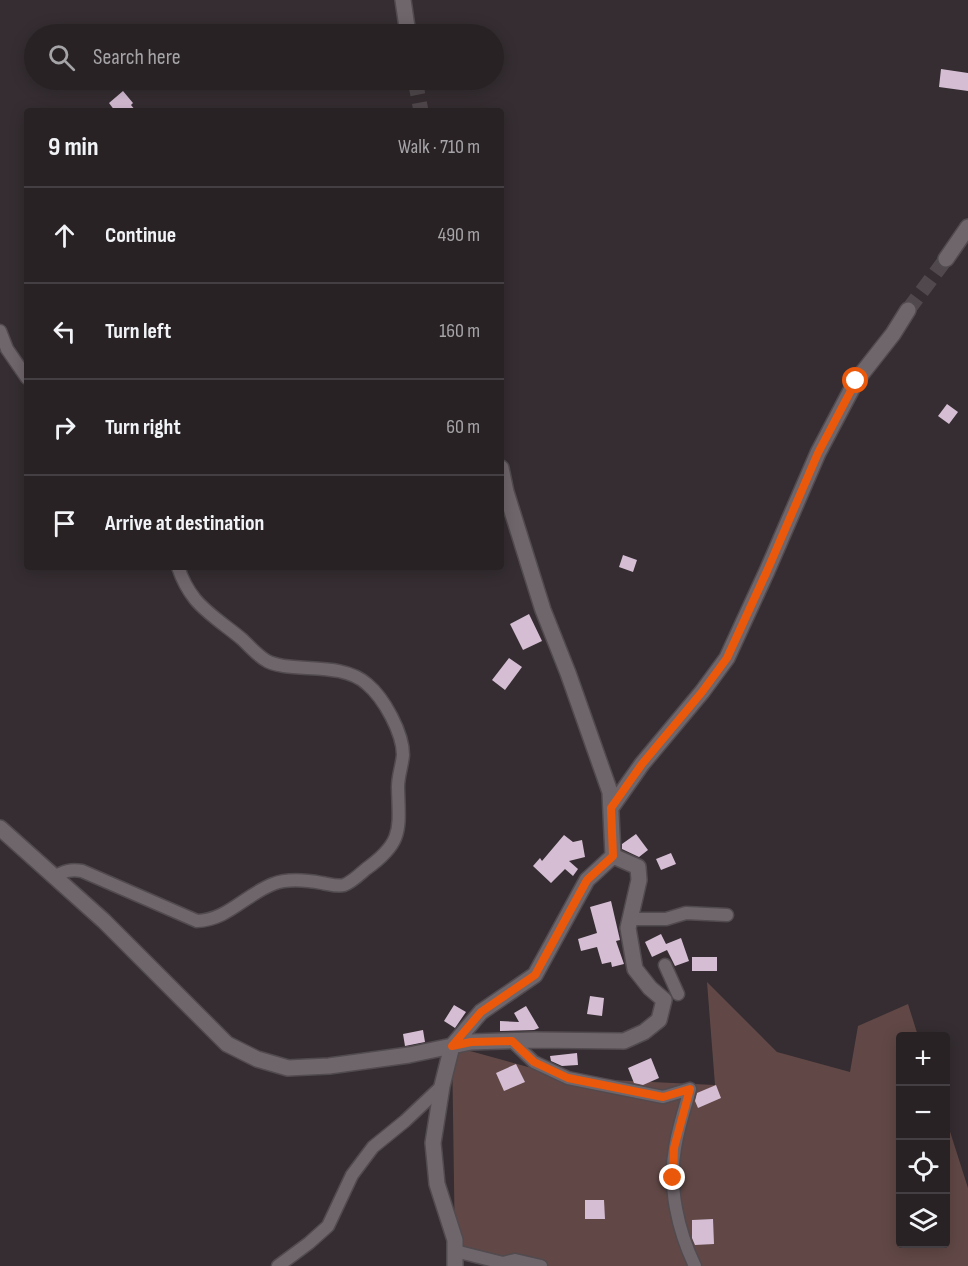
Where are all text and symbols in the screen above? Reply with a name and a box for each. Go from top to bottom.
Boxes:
search box [24,24,504,90]
icon: search [45,41,78,74]
text: Search here [93,44,180,71]
text: 9 min [48,132,98,163]
text: Walk · 710 m [398,135,480,159]
icon: ahead [48,219,81,252]
text: Continue [105,222,176,249]
text: 490 m [438,223,480,247]
icon: left [48,315,81,348]
text: Turn left [105,318,171,345]
text: 160 m [439,319,480,343]
route start [842,367,868,393]
icon: right [48,411,81,444]
text: Turn right [105,414,181,441]
text: 60 m [446,415,480,439]
icon: arrive [48,507,81,540]
text: Arrive at destination [105,510,264,537]
map controls [896,1032,950,1248]
button: + [896,1032,950,1086]
button: − [896,1086,950,1140]
button: locate [896,1140,950,1194]
route end [659,1164,685,1190]
button: layers [896,1194,950,1248]

